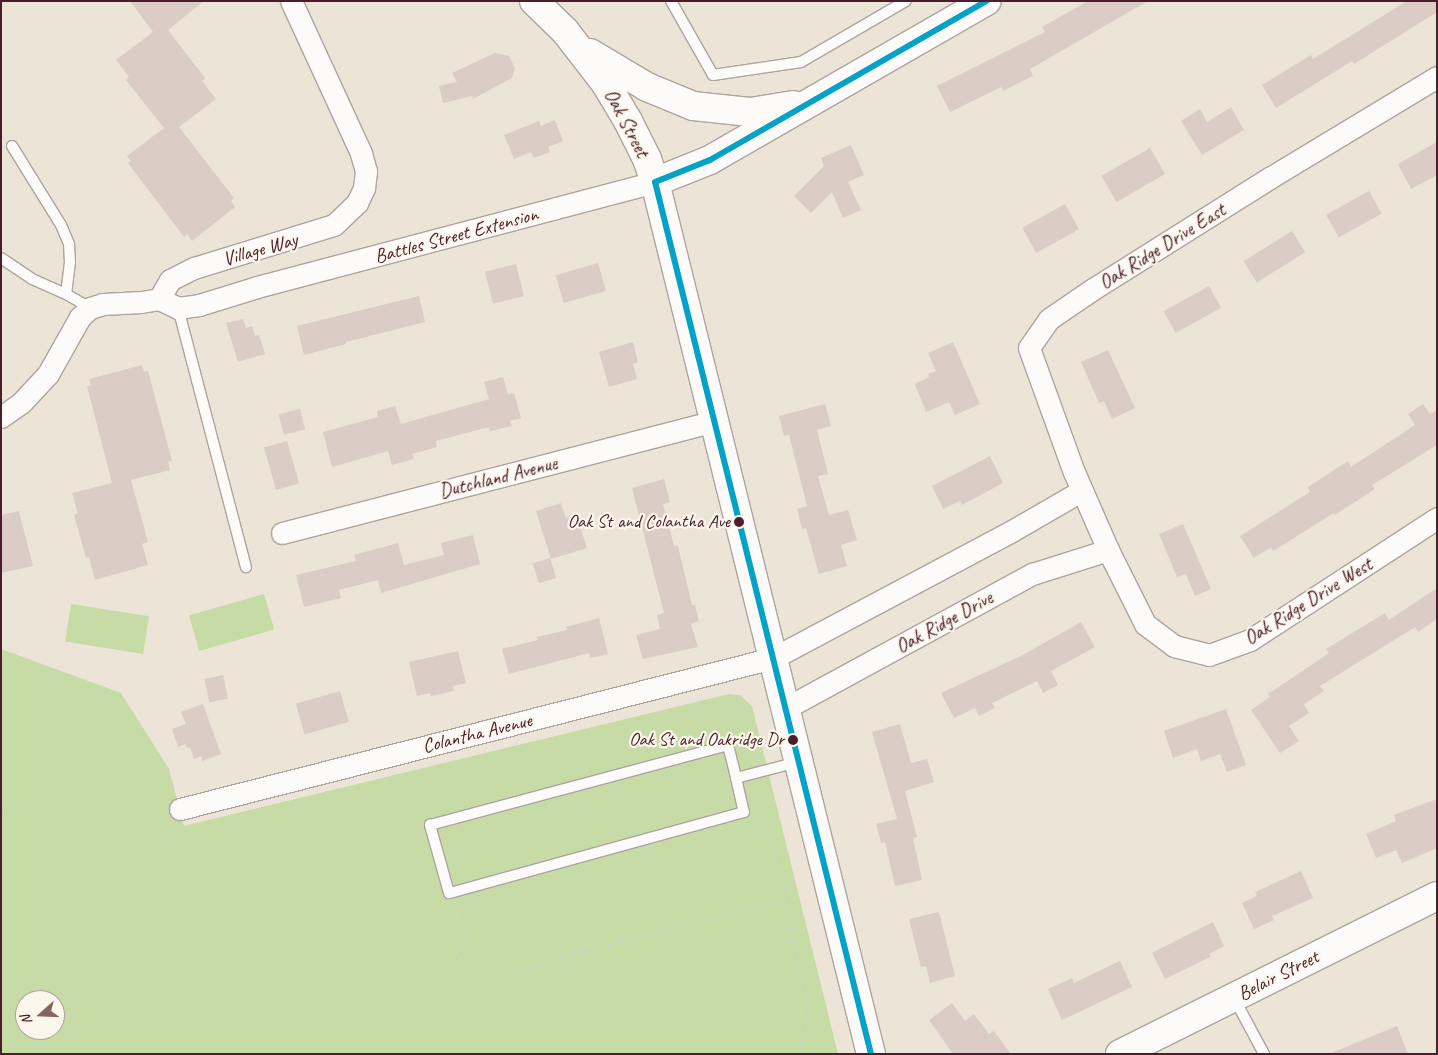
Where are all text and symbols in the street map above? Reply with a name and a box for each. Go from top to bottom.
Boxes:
street label: Oak Street [599,85,655,161]
street label: Oak Ridge Drive East [1094,197,1230,295]
street label: Battles Street Extension [371,202,541,268]
street label: Village Way [220,227,300,271]
street label: Dutchland Avenue [437,451,559,503]
place label: Oak St and Colantha Ave [567,511,730,533]
marker: Oak St and Colantha Ave [734,517,744,527]
street label: Oak Ridge Drive West [1239,552,1377,650]
street label: Oak Ridge Drive [891,585,997,659]
street label: Colantha Avenue [420,708,534,758]
place label: Oak St and Oakridge Dr [627,729,784,751]
marker: Oak St and Oakridge Dr [788,735,798,745]
street label: Belair Street [1233,944,1323,1006]
north arrow [15,990,65,1040]
text: N [17,1013,36,1027]

